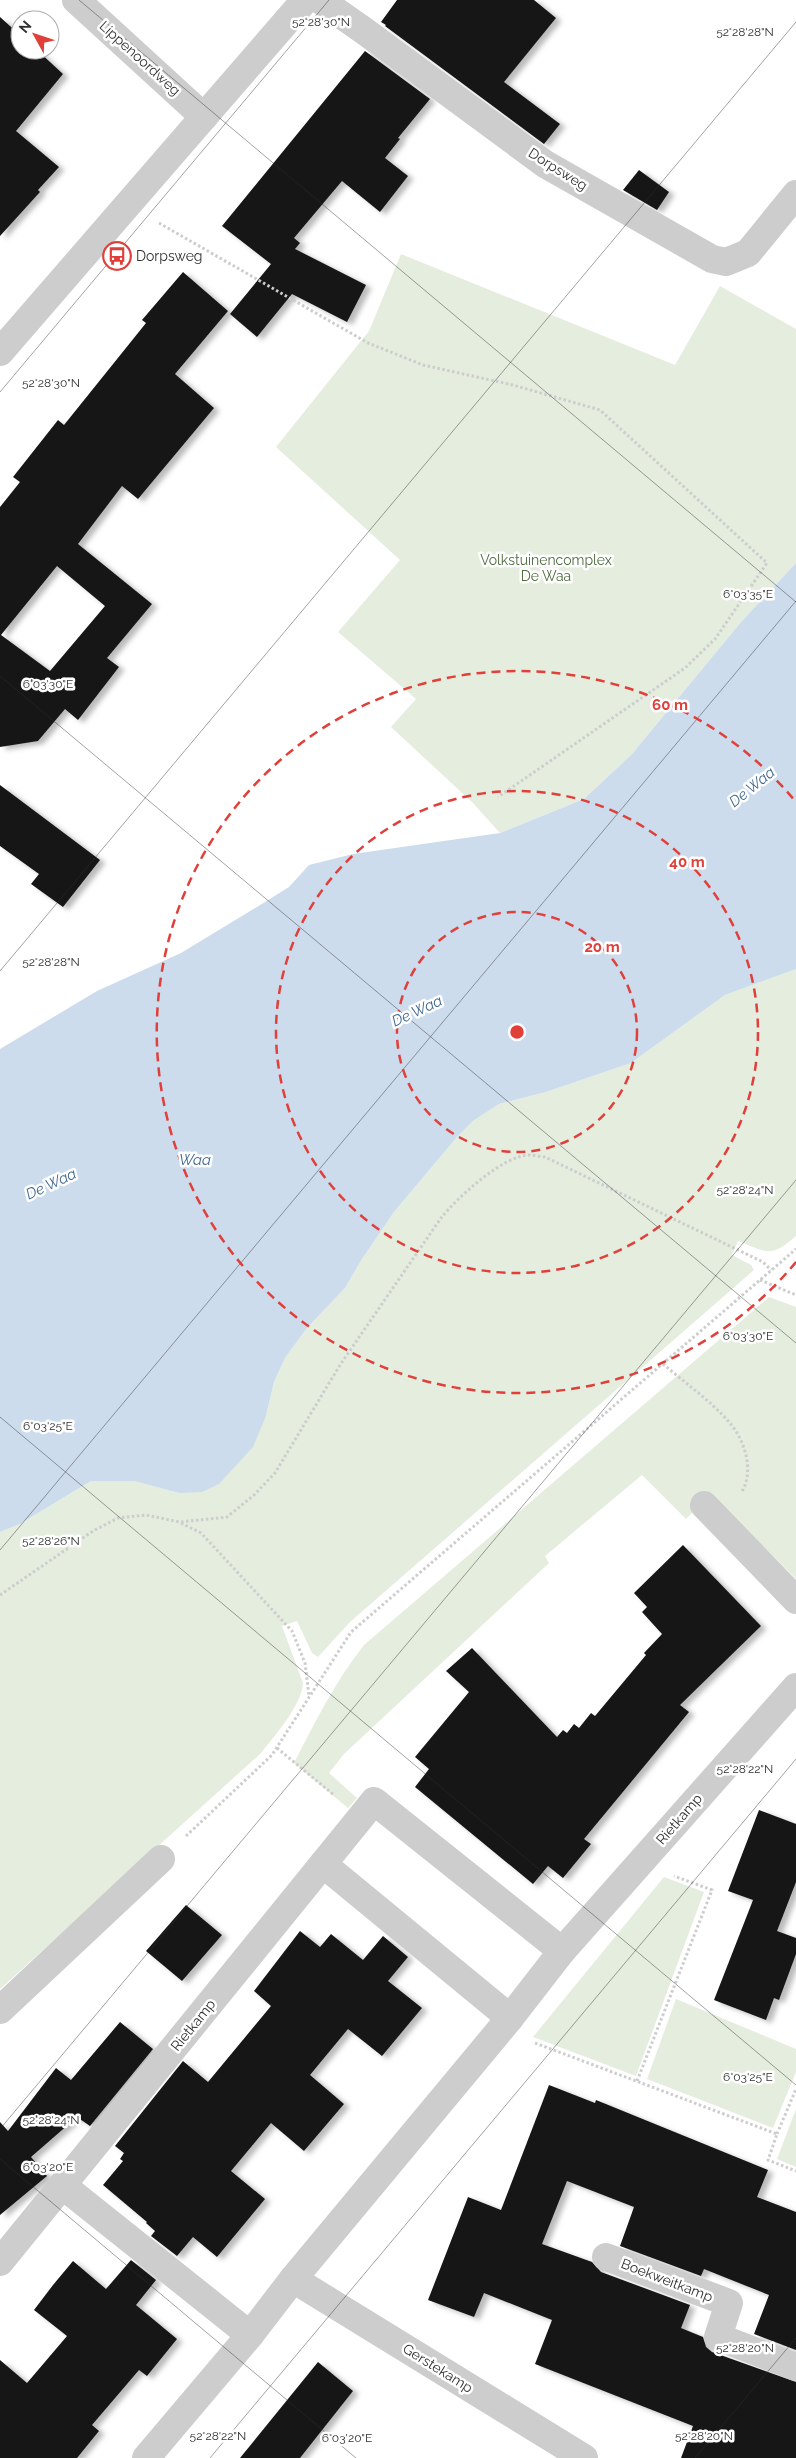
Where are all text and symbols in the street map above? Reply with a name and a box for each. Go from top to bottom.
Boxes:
north arrow [10,10,60,60]
text: 52°28'30"N [292,15,350,29]
text: N [15,17,35,36]
street label: Lippenoordweg [96,18,184,98]
text: 52°28'28"N [716,25,774,39]
street label: Dorpsweg [526,145,590,193]
bus stop icon: Dorpsweg [102,241,132,271]
place label: Dorpsweg [136,248,203,264]
text: 52°28'30"N [22,376,80,390]
park label: Volkstuinencomplex De Waa [480,552,612,584]
text: 6°03'35"E [723,587,773,601]
text: 6°03'30"E [23,677,73,691]
text: 60 m [652,696,688,714]
water label: De Waa [726,763,778,811]
text: 40 m [669,853,705,871]
text: 20 m [584,938,620,956]
text: 52°28'28"N [22,955,80,969]
water label: De Waa [389,992,445,1030]
centre of rings [508,1023,526,1041]
water label: Waa [179,1151,211,1169]
water label: De Waa [23,1165,79,1203]
text: 52°28'24"N [716,1183,774,1197]
text: 6°03'30"E [723,1329,773,1343]
text: 6°03'25"E [23,1419,73,1433]
text: 52°28'26"N [22,1534,80,1548]
text: 52°28'22"N [717,1762,773,1776]
street label: Rietkamp [653,1790,705,1847]
street label: Rietkamp [167,1996,219,2054]
text: 6°03'25"E [723,2070,773,2084]
text: 52°28'24"N [22,2113,80,2127]
text: 6°03'20"E [23,2160,73,2174]
street label: Boekweitkamp [619,2255,715,2305]
street label: Gerstekamp [400,2340,476,2396]
text: 52°28'20"N [716,2341,774,2355]
text: 52°28'22"N [190,2429,246,2443]
text: 52°28'20"N [675,2429,733,2443]
text: 6°03'20"E [322,2431,372,2445]

